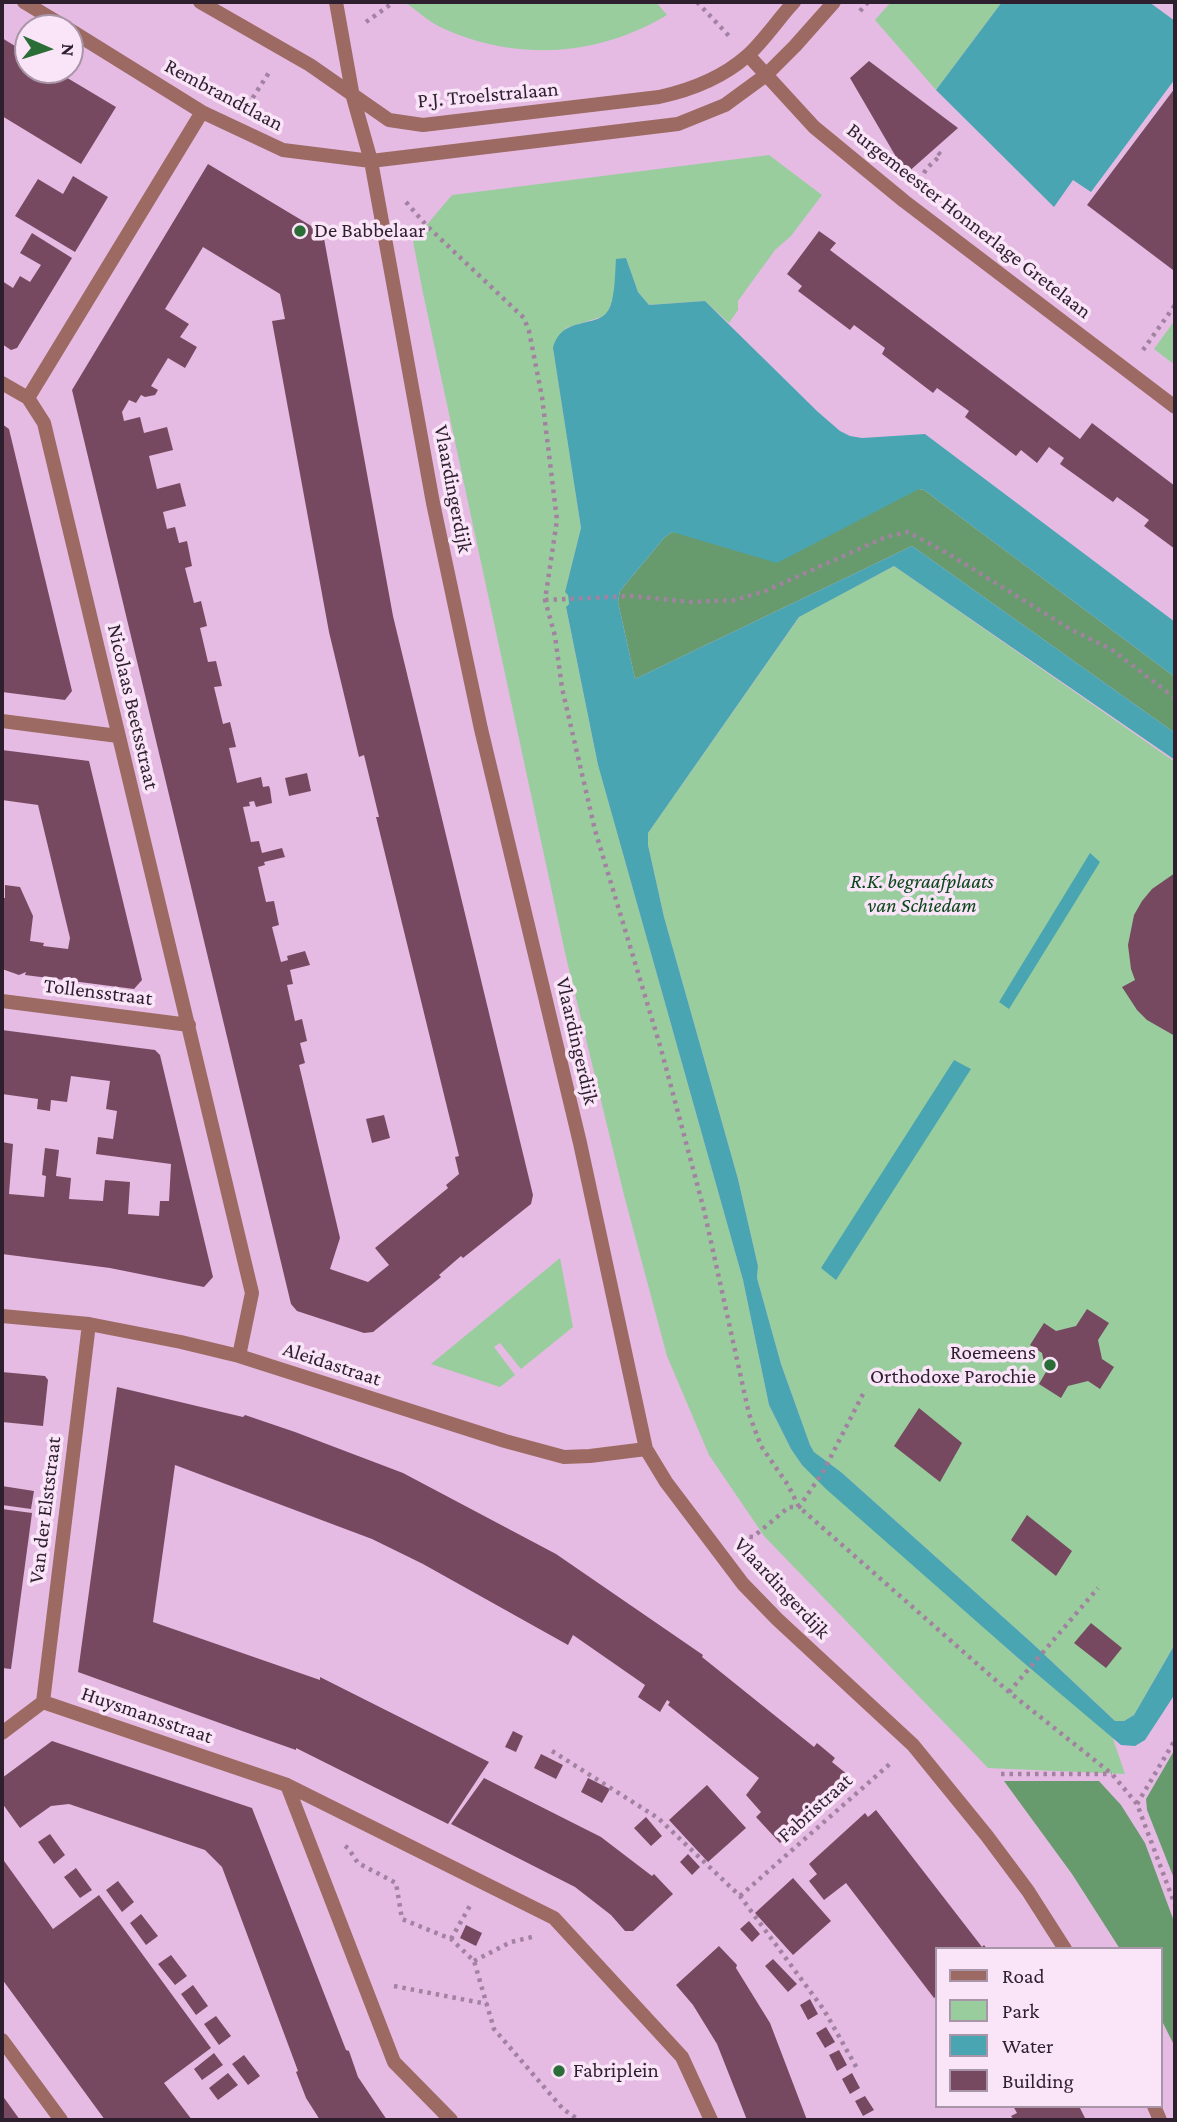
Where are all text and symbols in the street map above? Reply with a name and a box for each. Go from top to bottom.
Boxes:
north arrow [14,14,84,84]
text: N [58,43,79,57]
street label: Rembrandtlaan [160,53,288,137]
street label: P.J. Troelstralaan [416,76,560,114]
street label: Burgemeester Honnerlage Gretelaan [842,118,1096,324]
place label: De Babbelaar [314,218,426,244]
marker: De Babbelaar [292,223,308,239]
street label: Vlaardingerdijk [428,423,478,555]
street label: Nicolaas Beetsstraat [102,622,164,792]
park label: R.K. begraafplaats van Schiedam [850,869,994,919]
street label: Tollensstraat [42,973,154,1011]
street label: Vlaardingerdijk [550,975,604,1107]
street label: Aleidastraat [280,1336,384,1392]
place label: Roemeens Orthodoxe Parochie [870,1340,1036,1390]
marker: Roemeens Orthodoxe Parochie [1042,1357,1058,1373]
street label: Van der Elststraat [23,1435,67,1585]
street label: Vlaardingerdijk [729,1532,835,1644]
street label: Huysmansstraat [78,1681,216,1749]
street label: Fabristraat [772,1768,858,1848]
legend [936,1947,1163,2108]
text: Road [1002,1964,1045,1988]
text: Park [1002,1999,1039,2023]
text: Water [1002,2034,1054,2058]
place label: Fabriplein [573,2058,659,2084]
marker: Fabriplein [551,2063,567,2079]
text: Building [1002,2069,1074,2093]

